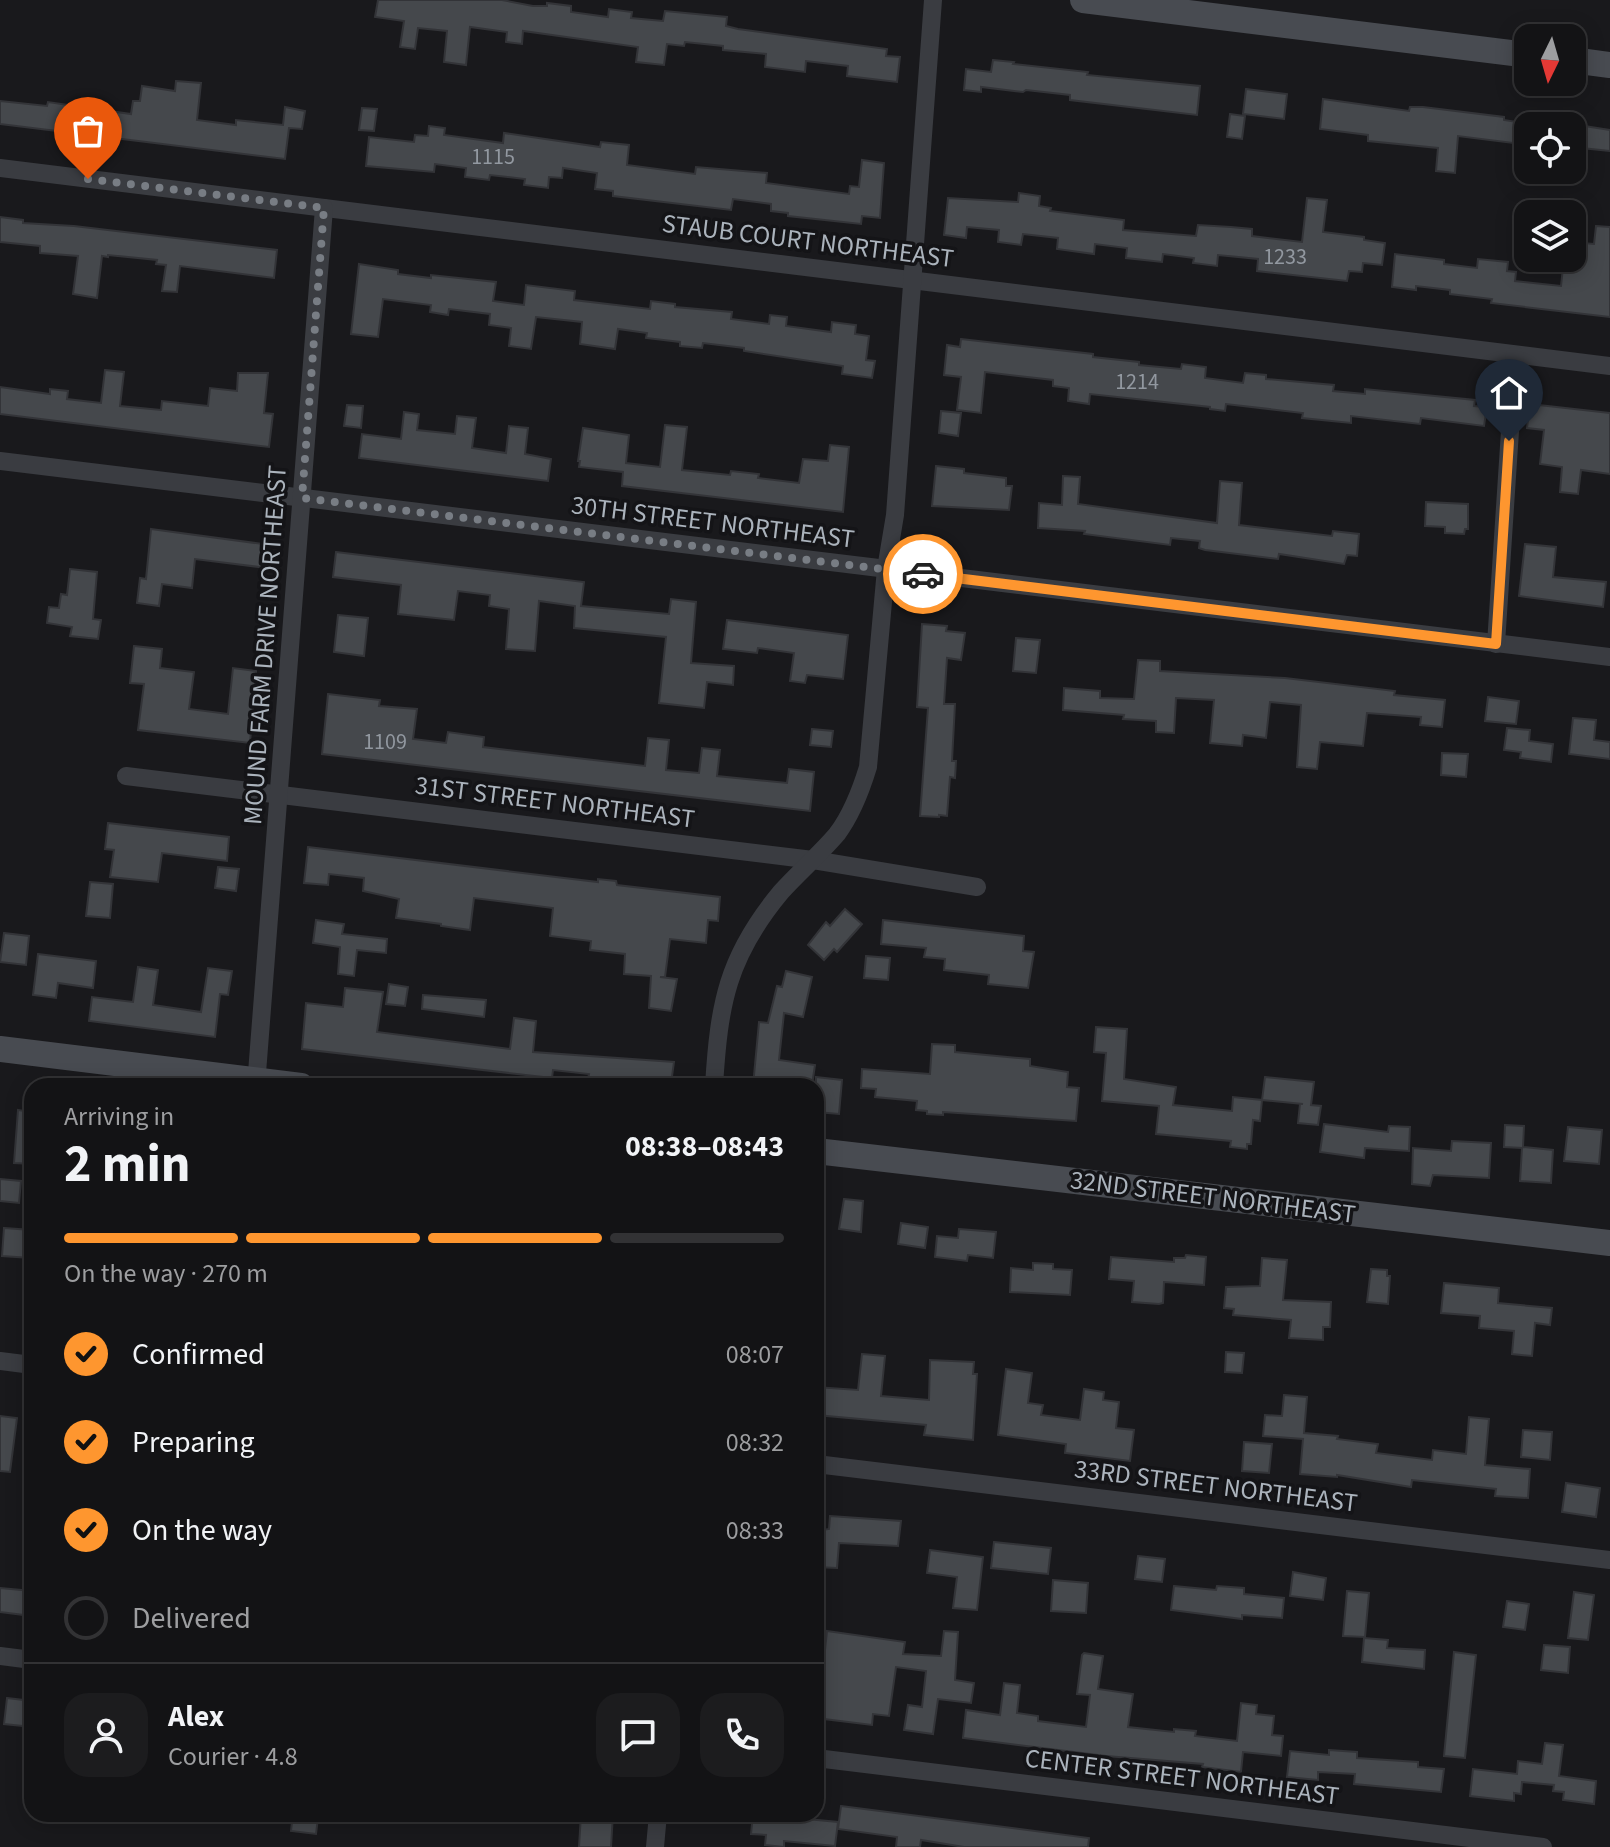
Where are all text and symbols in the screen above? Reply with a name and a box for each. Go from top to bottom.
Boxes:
north arrow [1514,24,1586,96]
map controls [1514,24,1586,272]
pin [54,97,122,179]
icon: bag [66,109,110,153]
button: locate [1514,112,1586,184]
house number: 1115 [471,141,515,173]
button: layers [1514,200,1586,272]
street label: STAUB COURT NORTHEAST [660,205,956,277]
house number: 1233 [1263,241,1307,273]
pin [1475,359,1543,441]
house number: 1214 [1115,366,1159,398]
icon: home [1487,371,1531,415]
street label: MOUND FARM DRIVE NORTHEAST [234,464,296,826]
street label: 30TH STREET NORTHEAST [569,486,857,558]
courier [883,534,963,614]
icon: car [901,552,945,596]
house number: 1109 [363,726,407,758]
street label: 31ST STREET NORTHEAST [413,766,697,838]
text: Arriving in [64,1098,174,1135]
text: 08:38–08:43 [625,1125,784,1168]
text: 2 min [64,1128,191,1202]
street label: 32ND STREET NORTHEAST [1068,1161,1358,1233]
text: On the way · 270 m [64,1255,268,1292]
icon: check [64,1332,108,1376]
text: Confirmed [132,1333,265,1376]
text: 08:07 [726,1336,784,1373]
icon: check [64,1420,108,1464]
text: Preparing [132,1421,255,1464]
text: 08:32 [726,1424,784,1461]
street label: 33RD STREET NORTHEAST [1072,1450,1360,1522]
icon: check [64,1508,108,1552]
text: On the way [132,1509,272,1552]
text: 08:33 [726,1512,784,1549]
text: Delivered [132,1597,251,1640]
button: person [64,1693,148,1777]
button: chat [596,1693,680,1777]
button: phone [700,1693,784,1777]
text: Alex [168,1695,224,1738]
text: Courier · 4.8 [168,1738,298,1775]
street label: CENTER STREET NORTHEAST [1023,1739,1341,1815]

